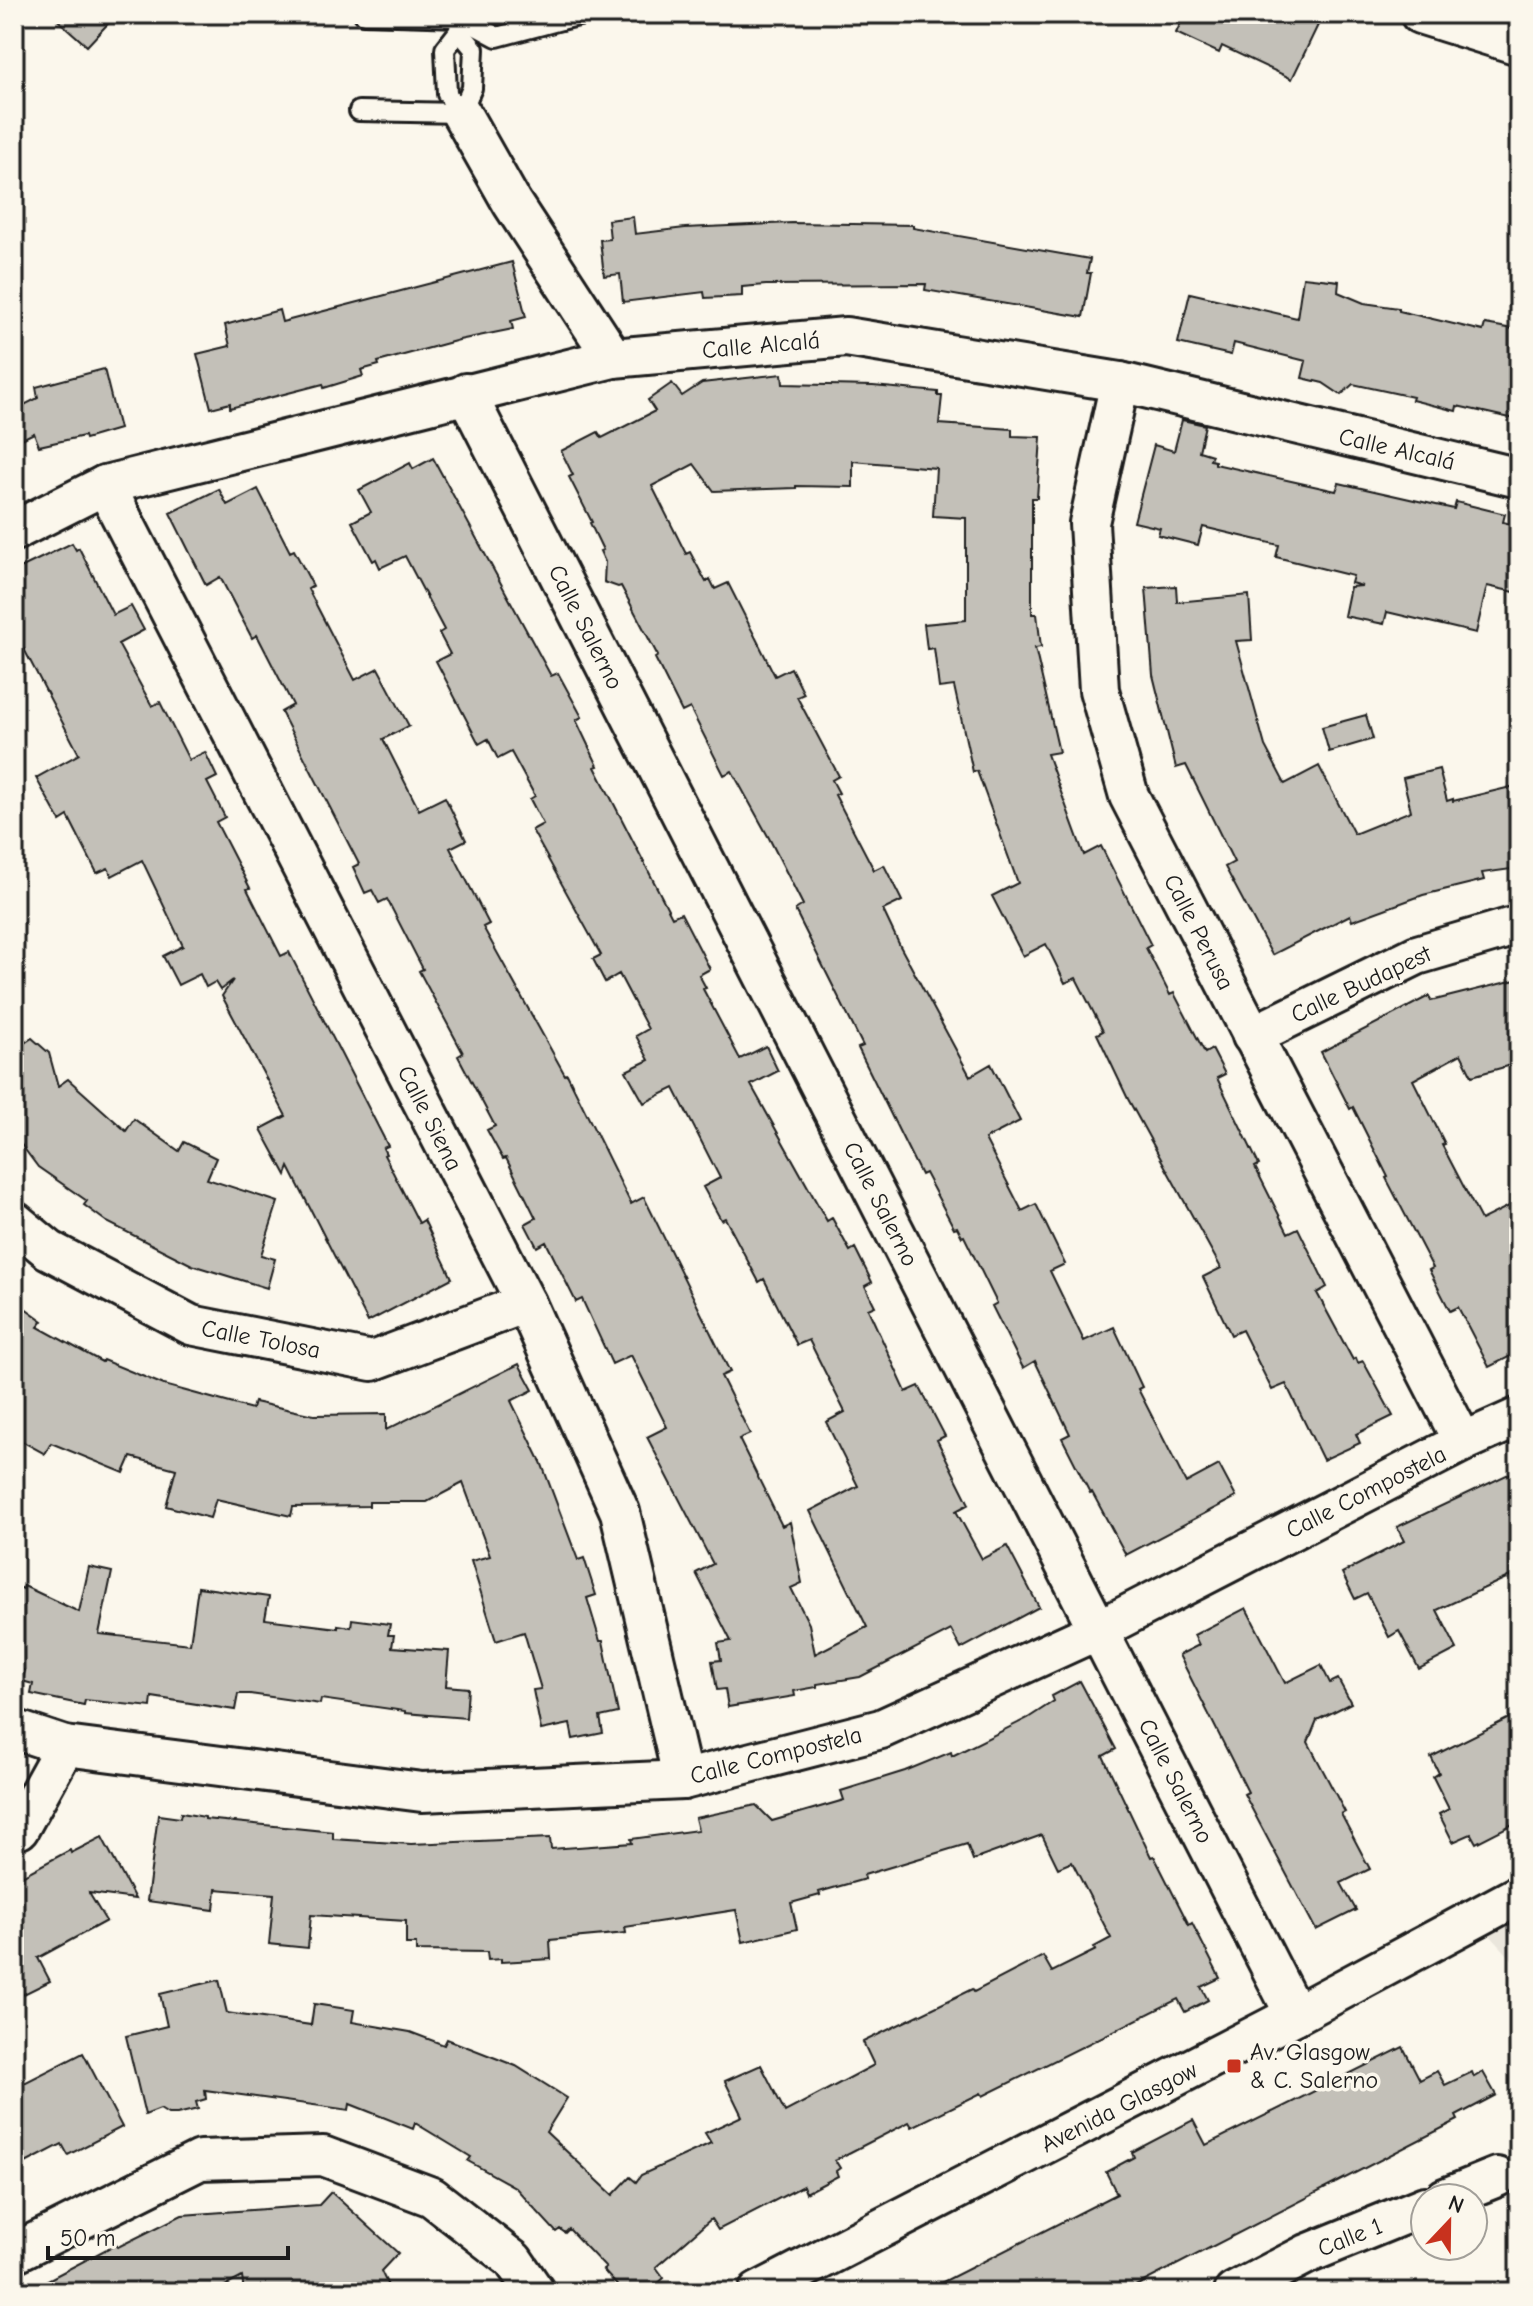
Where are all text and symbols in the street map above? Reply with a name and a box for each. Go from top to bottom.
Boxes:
street label: Calle Alcalá [701,326,821,364]
street label: Calle Alcalá [1336,422,1458,476]
street label: Calle Salerno [543,560,629,694]
street label: Calle Perusa [1158,869,1240,995]
street label: Calle Budapest [1286,939,1437,1029]
street label: Calle Siena [392,1061,468,1175]
street label: Calle Salerno [838,1137,924,1271]
street label: Calle Tolosa [199,1314,323,1364]
street label: Calle Compostela [1281,1440,1451,1544]
street label: Calle Salerno [1133,1714,1219,1848]
street label: Calle Compostela [687,1720,865,1790]
place label: Av. Glasgow & C. Salerno [1250,2038,1378,2094]
street label: Avenida Glasgow [1036,2055,1202,2158]
marker: Av. Glasgow & C. Salerno [1225,2057,1243,2075]
north arrow [1409,2182,1489,2262]
text: N [1445,2190,1468,2219]
scale bar [48,2210,288,2260]
street label: Calle 1 [1314,2211,1386,2263]
text: 50 m [60,2224,116,2252]

